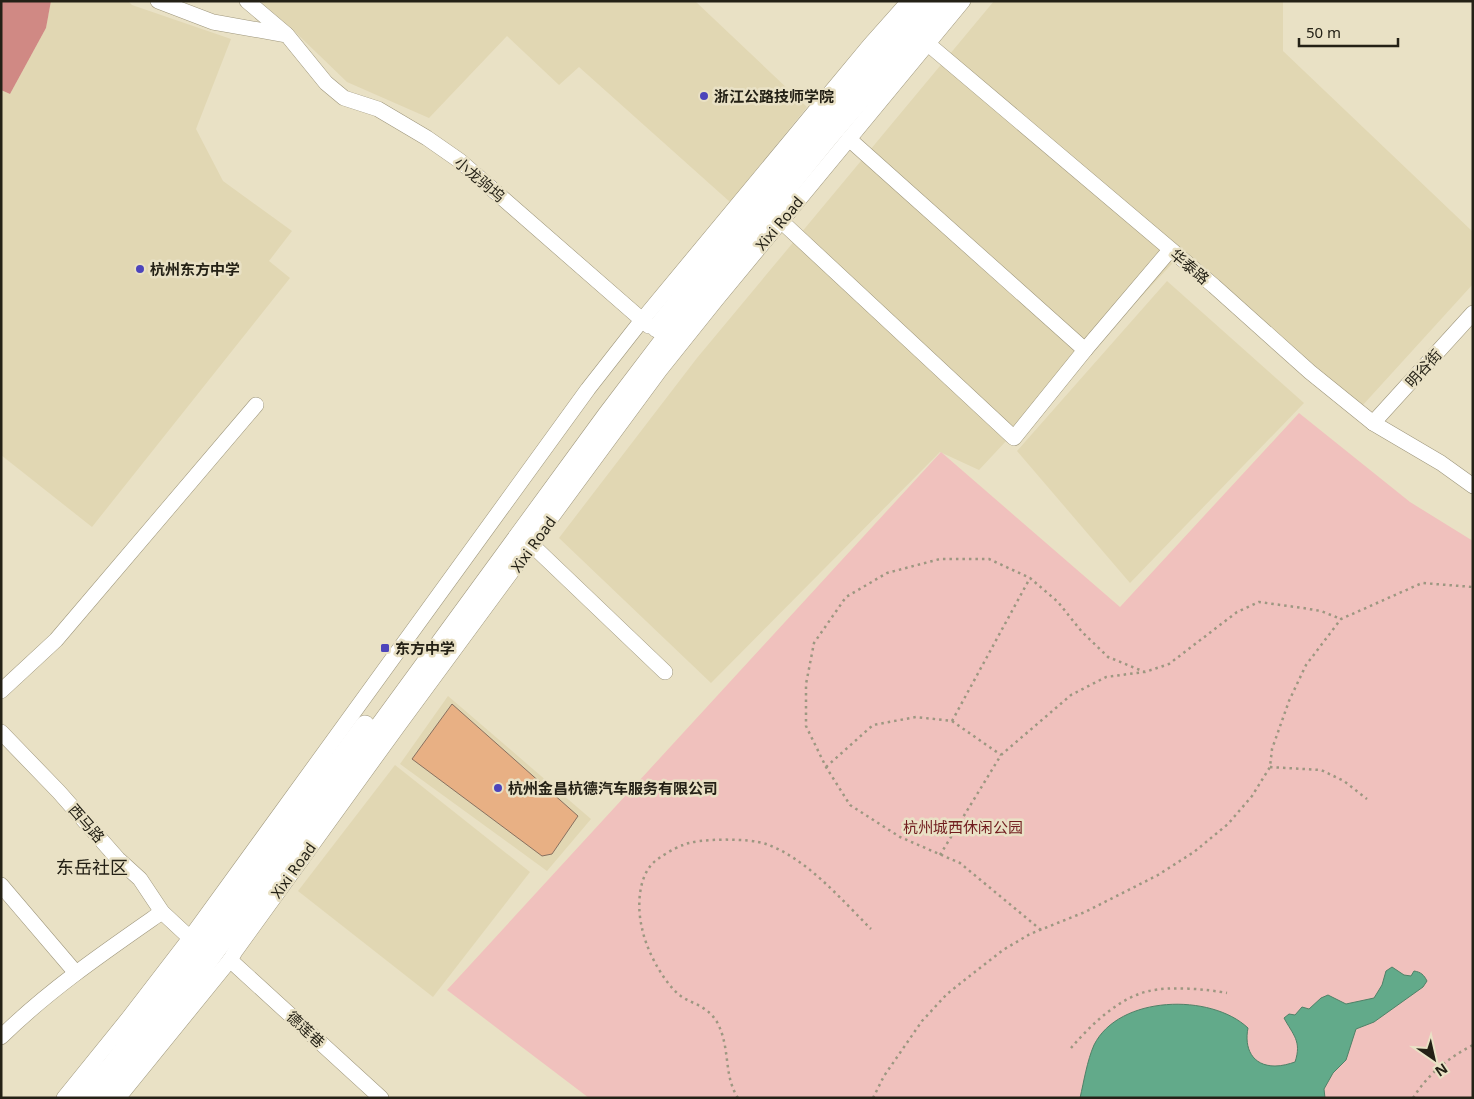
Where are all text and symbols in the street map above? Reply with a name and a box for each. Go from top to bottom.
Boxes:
scale bar [1299,15,1398,47]
text: 50 m [1306,22,1341,42]
place label: 浙江公路技师学院 [714,86,834,106]
marker: 浙江公路技师学院 [698,90,710,102]
street label: 小龙驹坞 [451,152,509,206]
street label: Xixi Road [751,192,807,254]
street label: 华泰路 [1166,244,1214,288]
place label: 杭州东方中学 [150,259,240,279]
marker: 杭州东方中学 [134,263,146,275]
street label: 明谷街 [1401,345,1445,391]
street label: Xixi Road [506,512,560,576]
place label: 东方中学 [395,638,455,658]
marker: 东方中学 [379,642,391,654]
place label: 杭州金昌杭德汽车服务有限公司 [508,778,718,798]
marker: 杭州金昌杭德汽车服务有限公司 [492,782,504,794]
street label: 西马路 [65,799,109,847]
park label: 杭州城西休闲公园 [903,817,1023,837]
street label: Xixi Road [266,838,320,902]
district label: 东岳社区 [56,855,128,879]
street label: 德莲巷 [283,1006,329,1052]
north arrow [1409,1034,1459,1084]
text: N [1432,1059,1452,1081]

